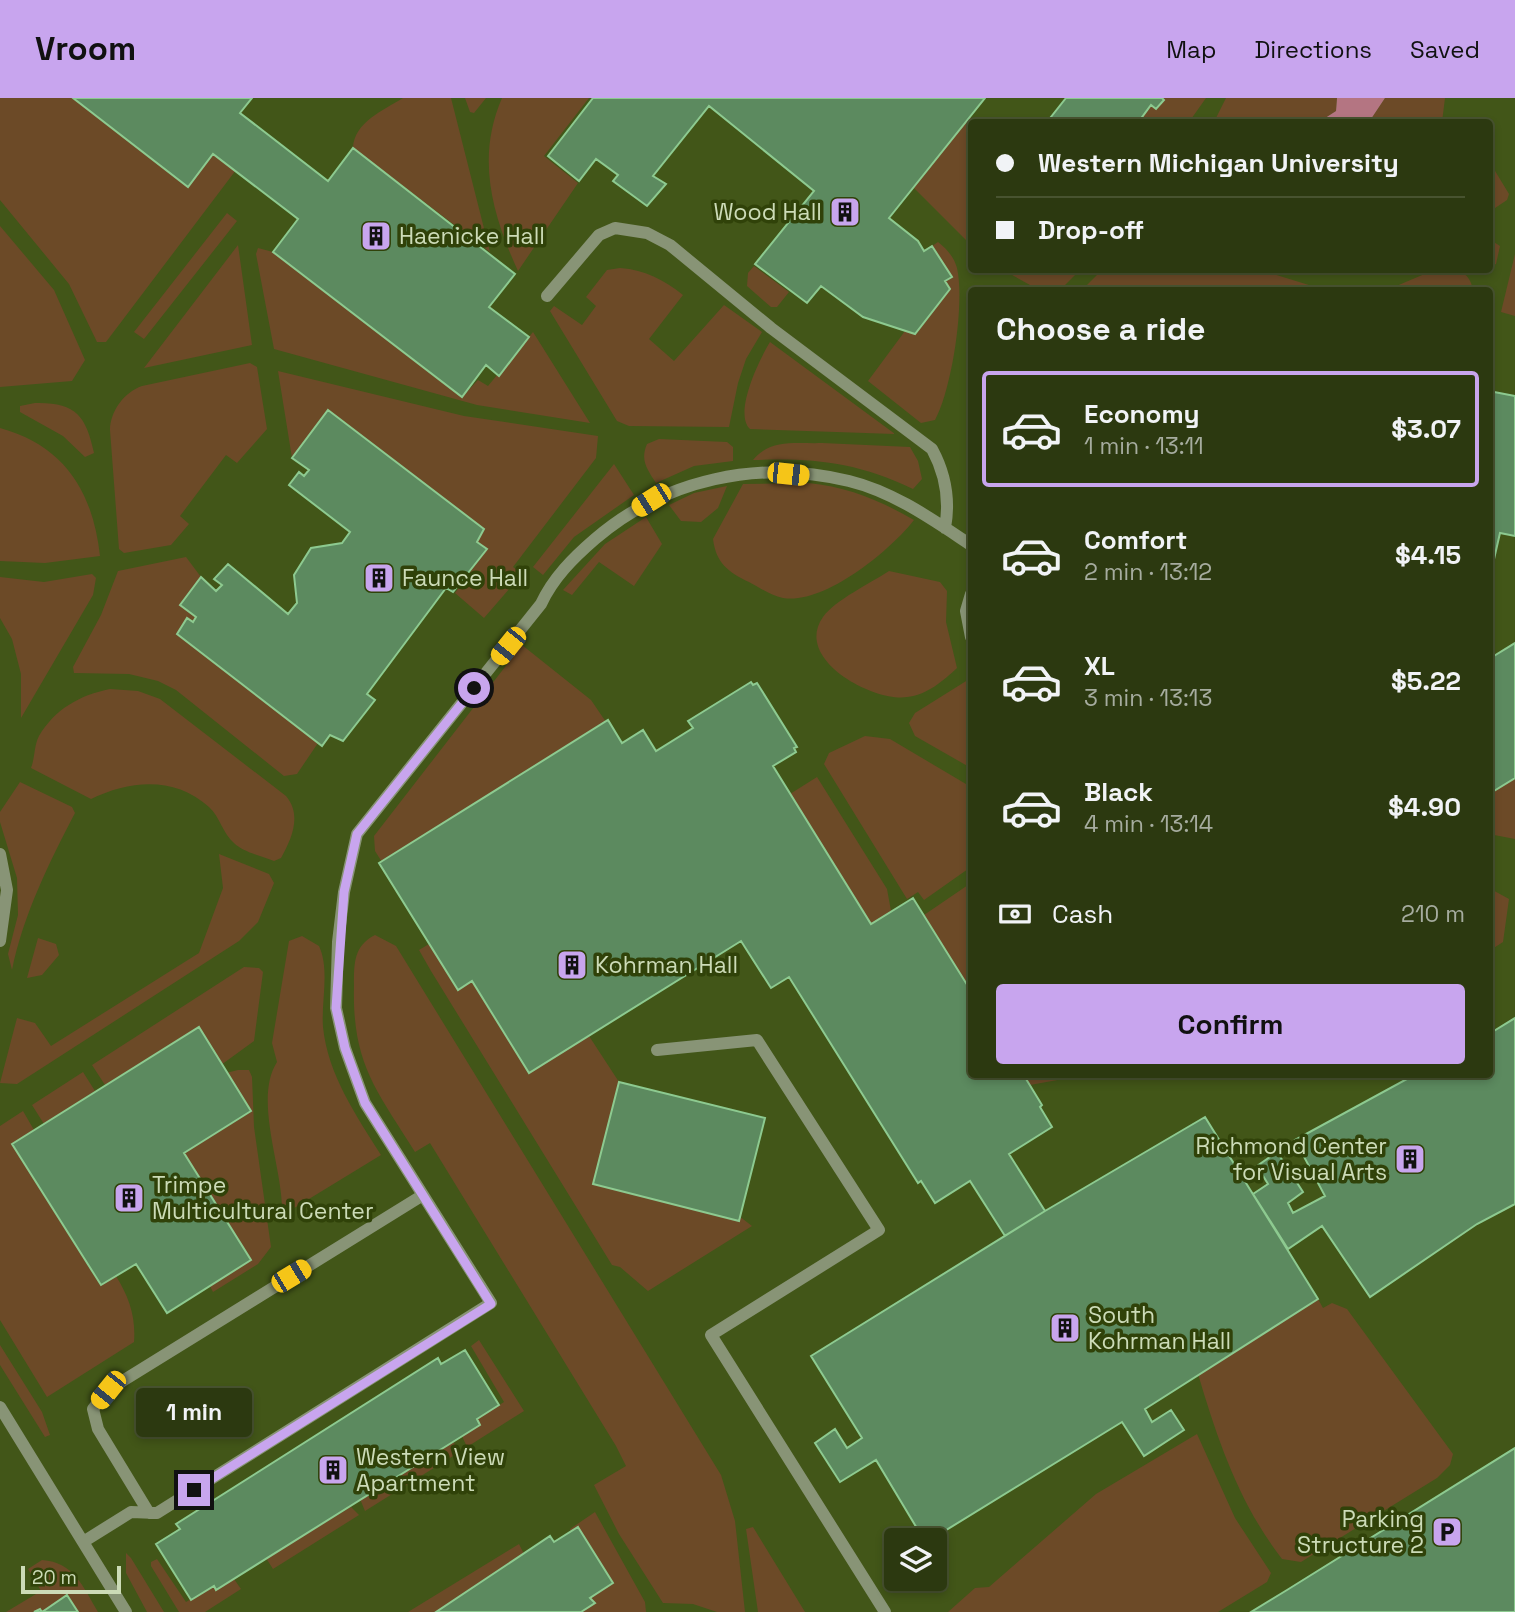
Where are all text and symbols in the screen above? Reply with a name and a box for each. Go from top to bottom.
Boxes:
text: Vroom [35,28,136,70]
text: Map [1166,34,1216,65]
text: Directions [1254,34,1372,65]
text: Saved [1410,34,1480,65]
text: Western Michigan University [1038,146,1399,180]
building icon: Wood Hall [828,195,862,229]
place label: Wood Hall [713,197,822,227]
text: Drop-off [1038,213,1144,247]
building icon: Haenicke Hall [359,219,393,253]
place label: Haenicke Hall [399,221,545,251]
text: Choose a ride [996,309,1206,349]
text: Economy [1084,397,1200,431]
icon: car [1000,398,1063,461]
text: $3.07 [1391,412,1461,446]
text: 1 min · 13:11 [1084,431,1204,461]
car [767,461,810,487]
car [628,480,675,520]
text: Comfort [1084,523,1187,557]
icon: car [1000,524,1063,587]
text: $4.15 [1395,538,1461,572]
text: 2 min · 13:12 [1084,557,1212,587]
building icon: Faunce Hall [362,561,396,595]
place label: Faunce Hall [402,563,528,593]
car [487,623,530,669]
text: XL [1084,649,1115,683]
icon: car [1000,650,1063,713]
text: $5.22 [1391,664,1461,698]
route start [458,672,490,704]
text: 3 min · 13:13 [1084,683,1212,713]
text: Black [1084,775,1153,809]
icon: car [1000,776,1063,839]
text: $4.90 [1388,790,1461,824]
text: 4 min · 13:14 [1084,809,1213,839]
icon: cash [996,895,1034,933]
text: Cash [1052,897,1113,931]
text: 210 m [1401,899,1465,929]
building icon: Kohrman Hall [555,948,589,982]
place label: Kohrman Hall [595,950,738,980]
button: Confirm [996,984,1465,1064]
place label: Richmond Center for Visual Arts [1196,1131,1387,1187]
building icon: Richmond Center for Visual Arts [1393,1142,1427,1176]
place label: Trimpe Multicultural Center [152,1170,374,1226]
building icon: Trimpe Multicultural Center [112,1181,146,1215]
car [268,1256,315,1296]
place label: South Kohrman Hall [1088,1300,1231,1356]
building icon: South Kohrman Hall [1048,1311,1082,1345]
car [87,1367,130,1413]
callout: 1 min [136,1388,252,1438]
text: 1 min [166,1397,222,1427]
place label: Western View Apartment [356,1442,505,1498]
building icon: Western View Apartment [316,1453,350,1487]
route end [178,1474,210,1506]
place label: Parking Structure 2 [1297,1504,1424,1560]
parking icon: Parking Structure 2 [1430,1515,1464,1549]
map controls [884,1528,947,1591]
button: layers [884,1528,947,1591]
scale bar [21,1563,121,1595]
text: 20 m [32,1565,77,1590]

